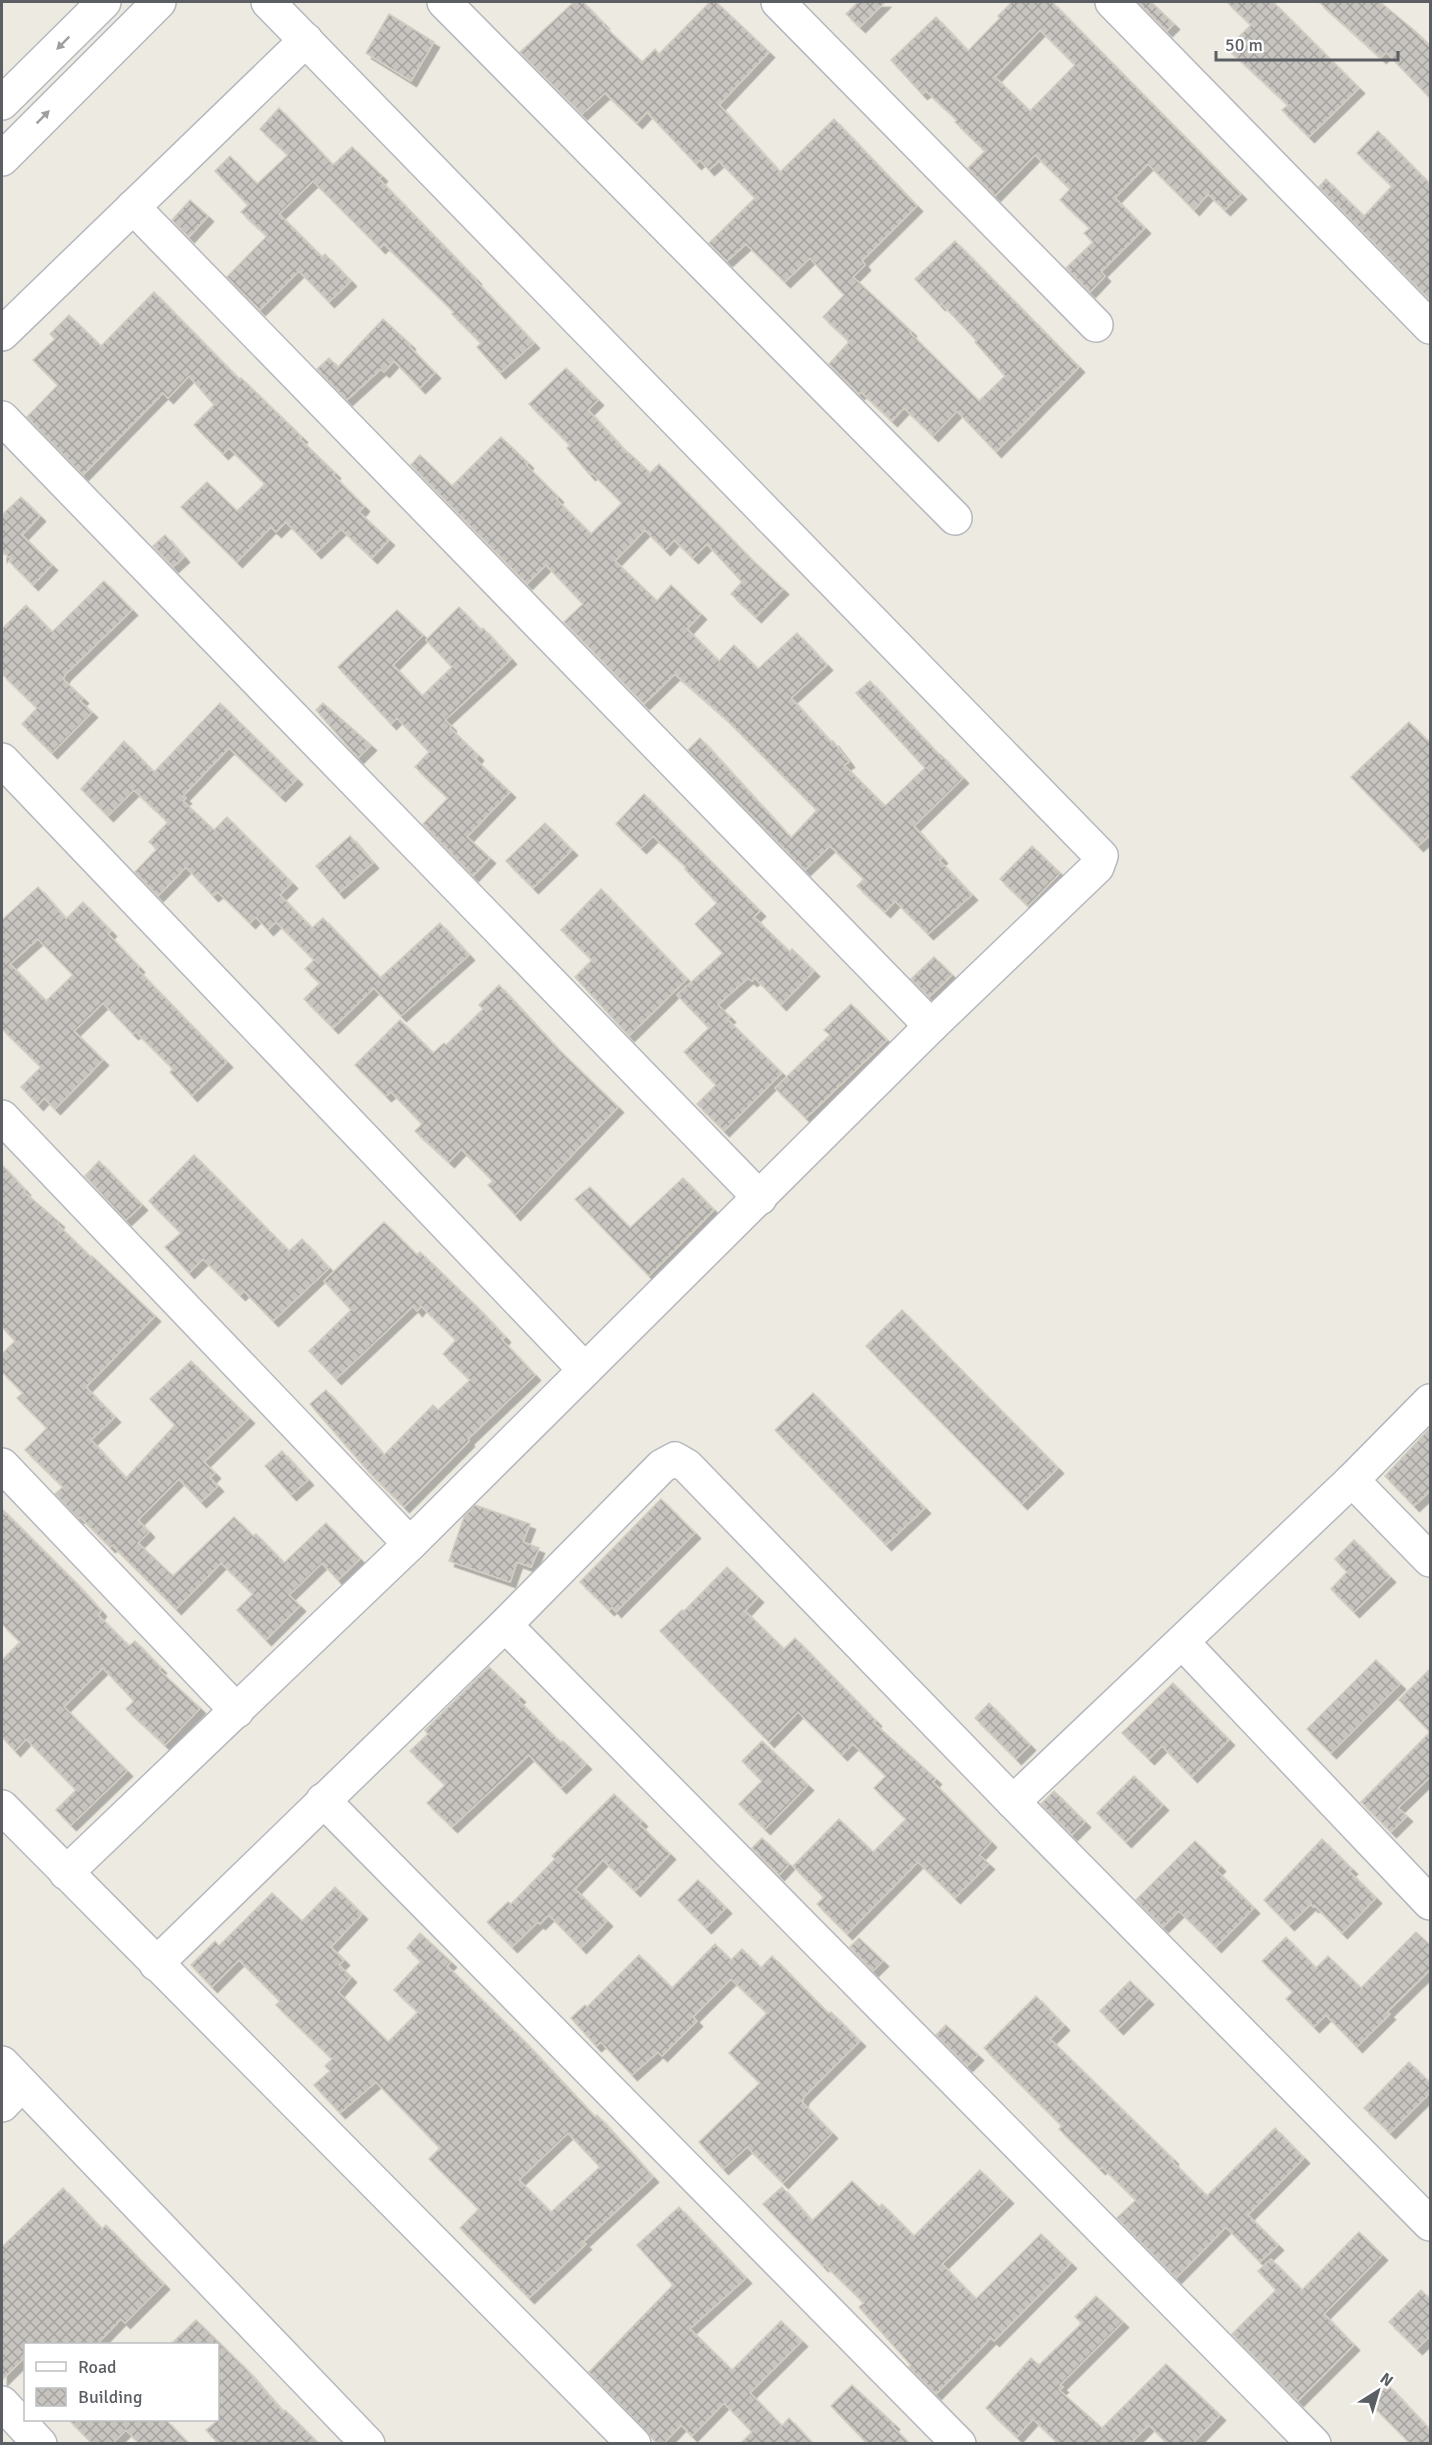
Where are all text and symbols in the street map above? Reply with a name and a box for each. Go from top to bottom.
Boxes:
scale bar [1216,24,1398,62]
text: 50 m [1225,34,1263,56]
one-way arrow [56,35,70,49]
one-way arrow [35,111,49,125]
legend [24,2343,219,2421]
text: Road [78,2356,117,2378]
north arrow [1348,2361,1408,2421]
text: N [1376,2368,1397,2391]
text: Building [78,2386,142,2408]

